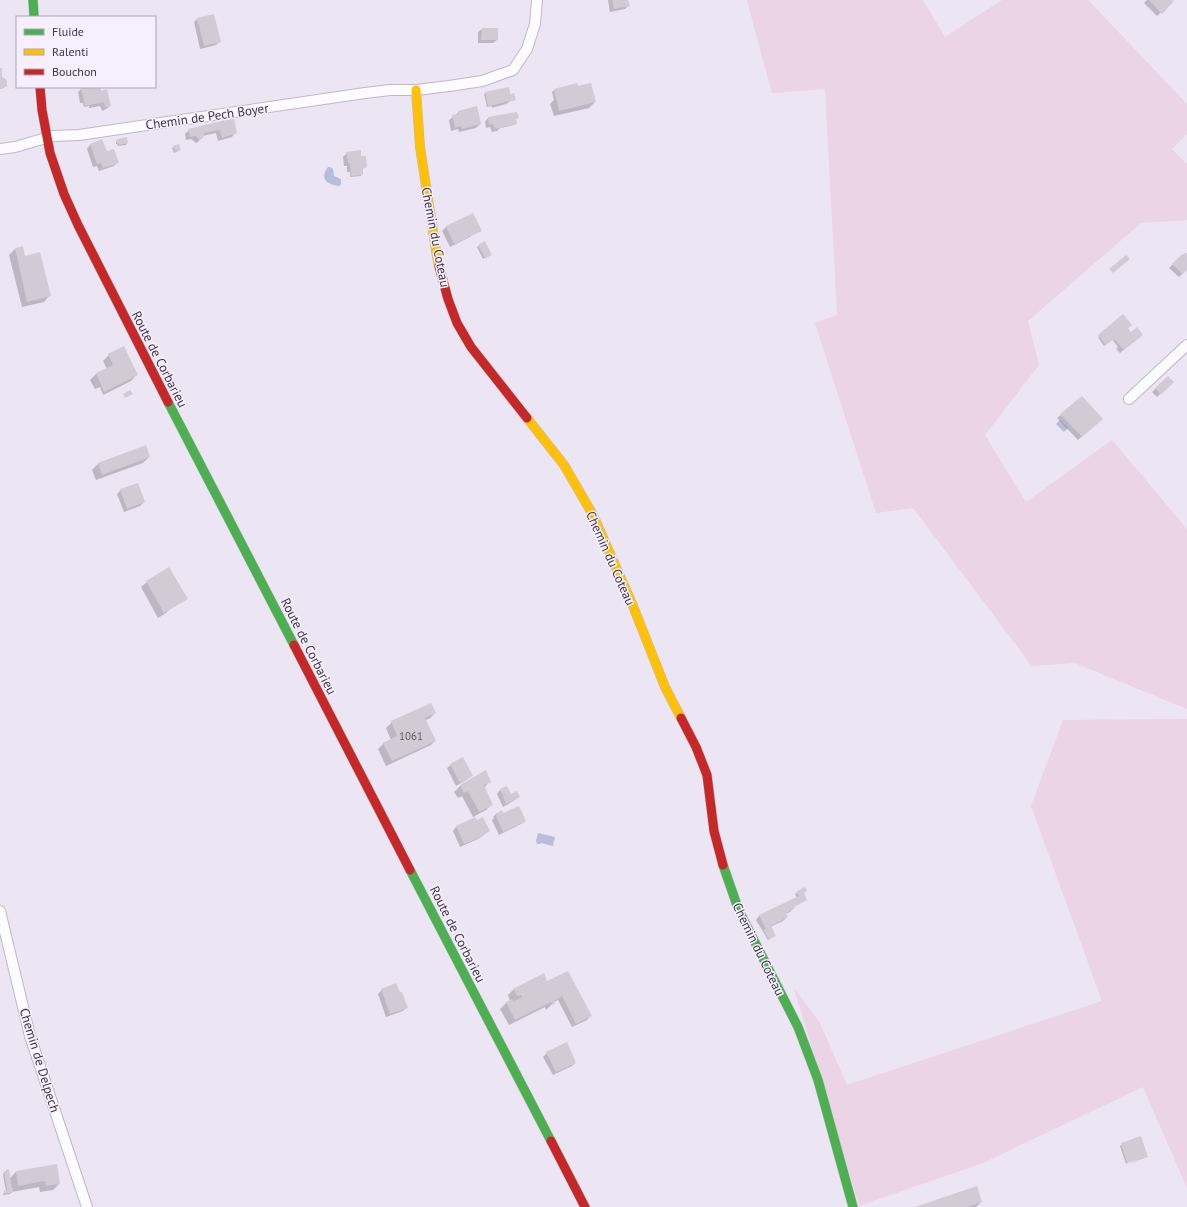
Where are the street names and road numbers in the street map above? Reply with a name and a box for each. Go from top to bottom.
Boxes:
street label: Chemin de Pech Boyer [145,99,270,134]
street label: Chemin du Coteau [417,186,454,289]
street label: Route de Corbarieu [128,308,191,410]
street label: Chemin du Coteau [582,508,639,608]
street label: Route de Corbarieu [277,595,340,697]
street label: Route de Corbarieu [426,883,489,985]
street label: Chemin du Coteau [729,900,788,999]
street label: Chemin de Delpech [16,1006,63,1114]

